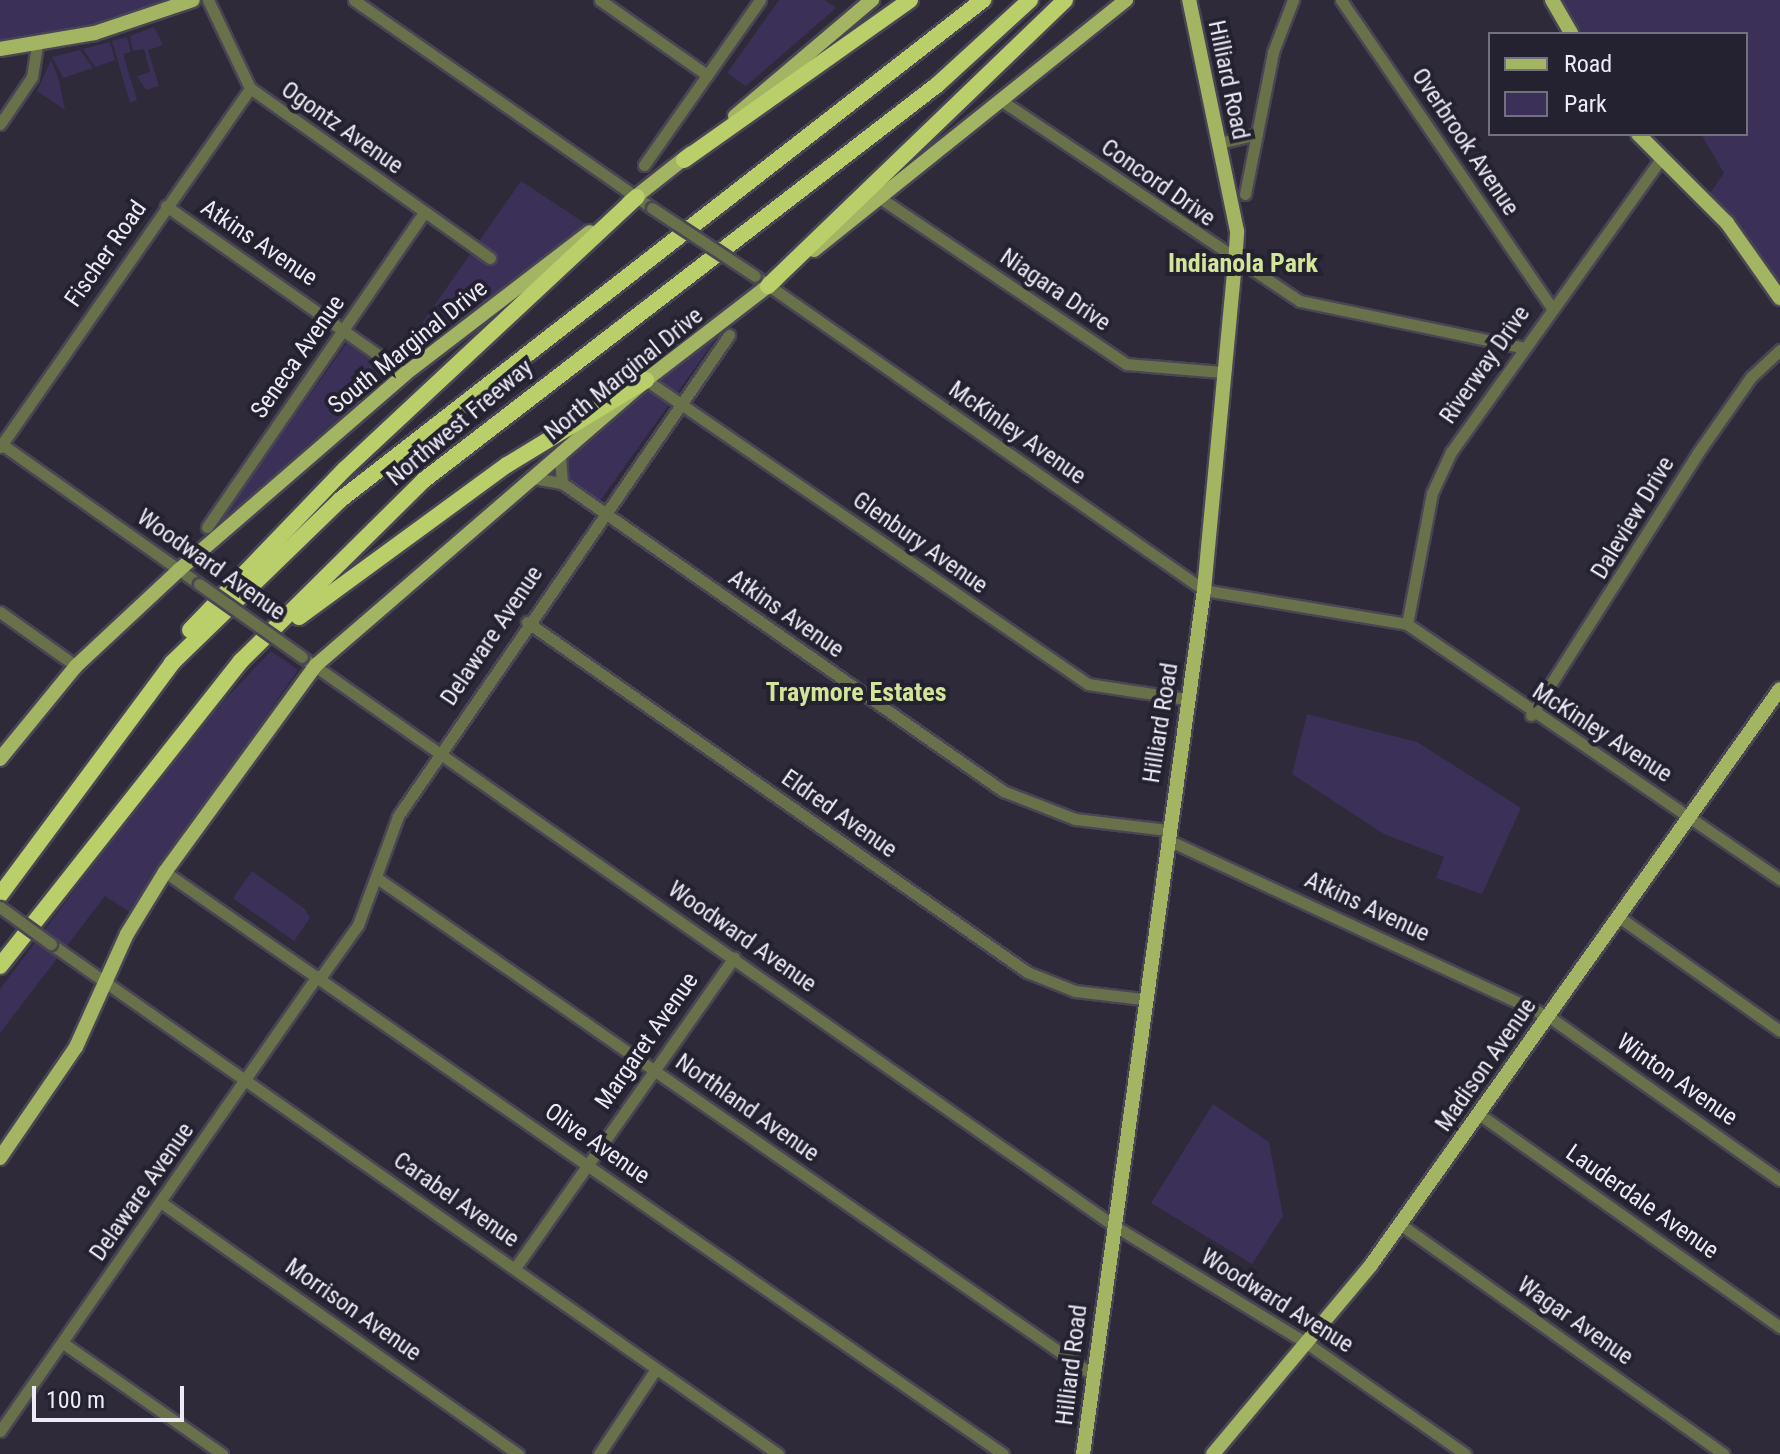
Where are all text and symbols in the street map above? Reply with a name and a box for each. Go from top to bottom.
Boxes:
street label: Hilliard Road [1201,18,1255,142]
legend [1488,32,1748,136]
text: Road [1564,50,1612,78]
street label: Overbrook Avenue [1405,63,1525,221]
street label: Ogontz Avenue [276,75,408,181]
text: Park [1564,90,1607,118]
street label: Concord Drive [1095,133,1221,233]
street label: Atkins Avenue [195,194,323,292]
street label: Fischer Road [59,195,153,313]
street label: Niagara Drive [994,243,1116,337]
district label: Indianola Park [1168,248,1318,280]
street label: South Marginal Drive [323,274,493,420]
street label: Seneca Avenue [245,290,351,424]
street label: Riverway Drive [1434,300,1536,430]
street label: North Marginal Drive [539,301,709,447]
street label: Northwest Freeway [381,354,539,492]
street label: McKinley Avenue [943,375,1091,491]
street label: Daleview Drive [1585,452,1681,584]
street label: Glenbury Avenue [847,486,993,600]
street label: Woodward Avenue [131,503,291,627]
street label: Delaware Avenue [435,561,549,711]
street label: Atkins Avenue [723,564,849,664]
street label: Hilliard Road [1137,661,1185,785]
district label: Traymore Estates [765,677,947,709]
street label: McKinley Avenue [1527,677,1677,789]
street label: Eldred Avenue [776,764,902,864]
street label: Atkins Avenue [1300,866,1434,948]
street label: Woodward Avenue [662,875,822,999]
street label: Margaret Avenue [589,967,705,1115]
street label: Madison Avenue [1429,993,1543,1137]
street label: Winton Avenue [1611,1028,1743,1132]
street label: Northland Avenue [670,1048,824,1168]
street label: Olive Avenue [539,1097,655,1191]
street label: Delaware Avenue [84,1117,200,1267]
street label: Lauderdale Avenue [1560,1139,1724,1265]
street label: Carabel Avenue [388,1146,524,1254]
street label: Woodward Avenue [1195,1243,1359,1359]
street label: Morrison Avenue [279,1252,427,1368]
street label: Wagar Avenue [1512,1271,1638,1371]
street label: Hilliard Road [1050,1303,1094,1427]
scale bar [36,1370,188,1420]
text: 100 m [46,1386,105,1414]

